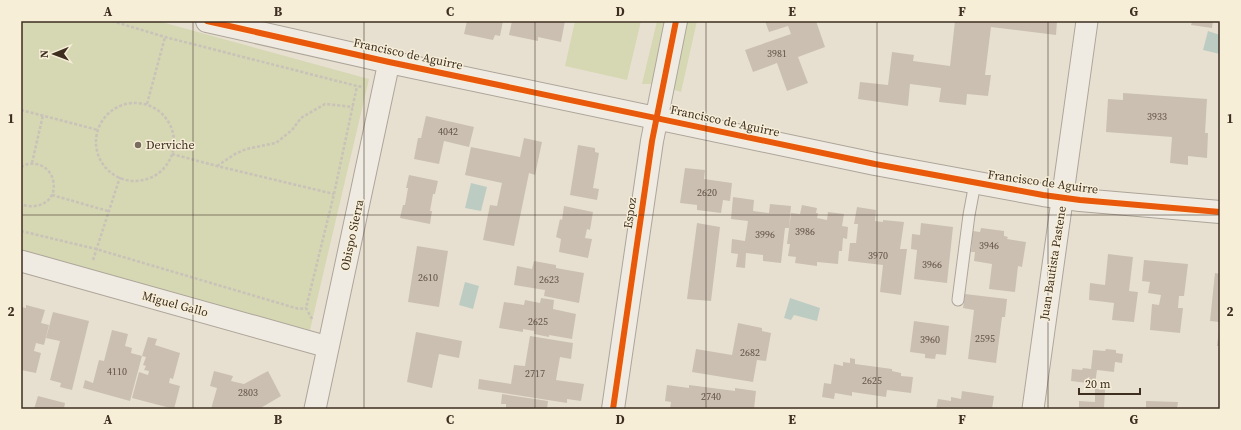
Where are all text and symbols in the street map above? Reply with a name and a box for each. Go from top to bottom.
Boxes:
text: A [104,3,113,20]
text: B [274,3,283,20]
text: C [446,3,454,20]
text: D [615,3,625,20]
text: E [788,3,796,20]
text: F [958,3,966,20]
text: G [1130,3,1139,20]
north arrow [34,34,74,74]
street label: Francisco de Aguirre [352,35,464,73]
house number: 3981 [767,47,787,60]
text: N [37,50,52,58]
street label: Francisco de Aguirre [669,102,781,140]
text: 1 [7,110,15,127]
house number: 3933 [1147,110,1167,123]
text: 1 [1226,110,1234,127]
house number: 4042 [438,125,458,138]
place label: Derviche [146,137,195,153]
marker: Derviche [133,140,143,150]
street label: Francisco de Aguirre [987,166,1099,198]
house number: 2620 [697,186,717,199]
street label: Espoz [620,196,640,230]
street label: Obispo Sierra [337,197,368,272]
street label: Juan Bautista Pastene [1036,205,1070,322]
house number: 3986 [795,225,815,238]
house number: 3996 [755,228,775,241]
house number: 3946 [979,239,999,252]
house number: 3970 [868,249,888,262]
house number: 3966 [922,258,942,271]
house number: 2610 [418,271,438,284]
house number: 2623 [539,273,559,286]
street label: Miguel Gallo [140,287,210,321]
text: 2 [7,303,15,320]
text: 2 [1226,303,1234,320]
house number: 2625 [528,315,548,328]
house number: 2595 [975,332,995,345]
house number: 3960 [920,333,940,346]
house number: 2682 [740,346,760,359]
house number: 4110 [107,365,127,378]
house number: 2717 [525,367,545,380]
scale bar [1079,370,1140,396]
house number: 2625 [862,374,882,387]
text: 20 m [1085,376,1111,392]
house number: 2803 [238,386,258,399]
house number: 2740 [701,390,721,403]
text: A [104,411,113,428]
text: B [274,411,283,428]
text: C [446,411,454,428]
text: D [615,411,625,428]
text: E [788,411,796,428]
text: F [958,411,966,428]
text: G [1130,411,1139,428]

